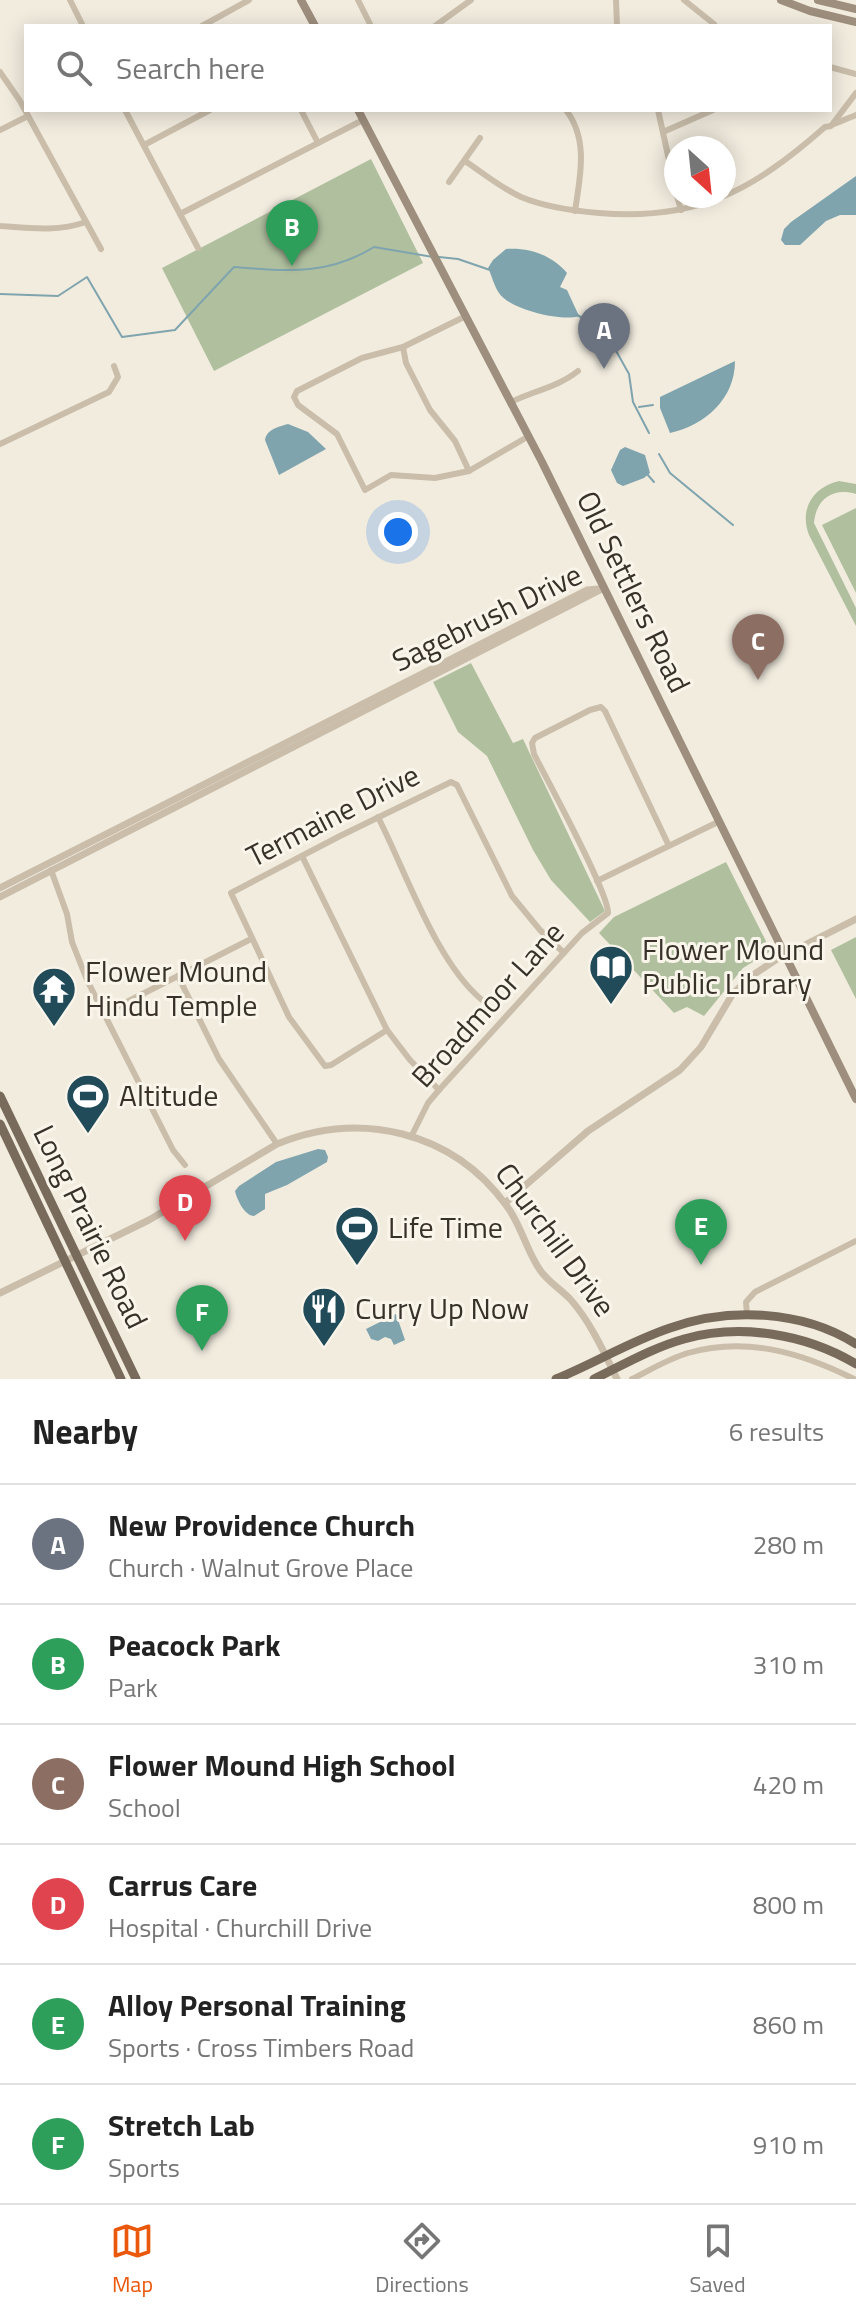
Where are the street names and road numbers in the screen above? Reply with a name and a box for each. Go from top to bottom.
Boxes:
street label: Old Settlers Road [565,483,703,700]
street label: Sagebrush Drive [384,551,589,683]
street label: Termaine Drive [238,752,427,878]
street label: Broadmoor Lane [400,911,575,1098]
street label: Long Prairie Road [22,1117,160,1336]
street label: Churchill Drive [484,1153,627,1326]

